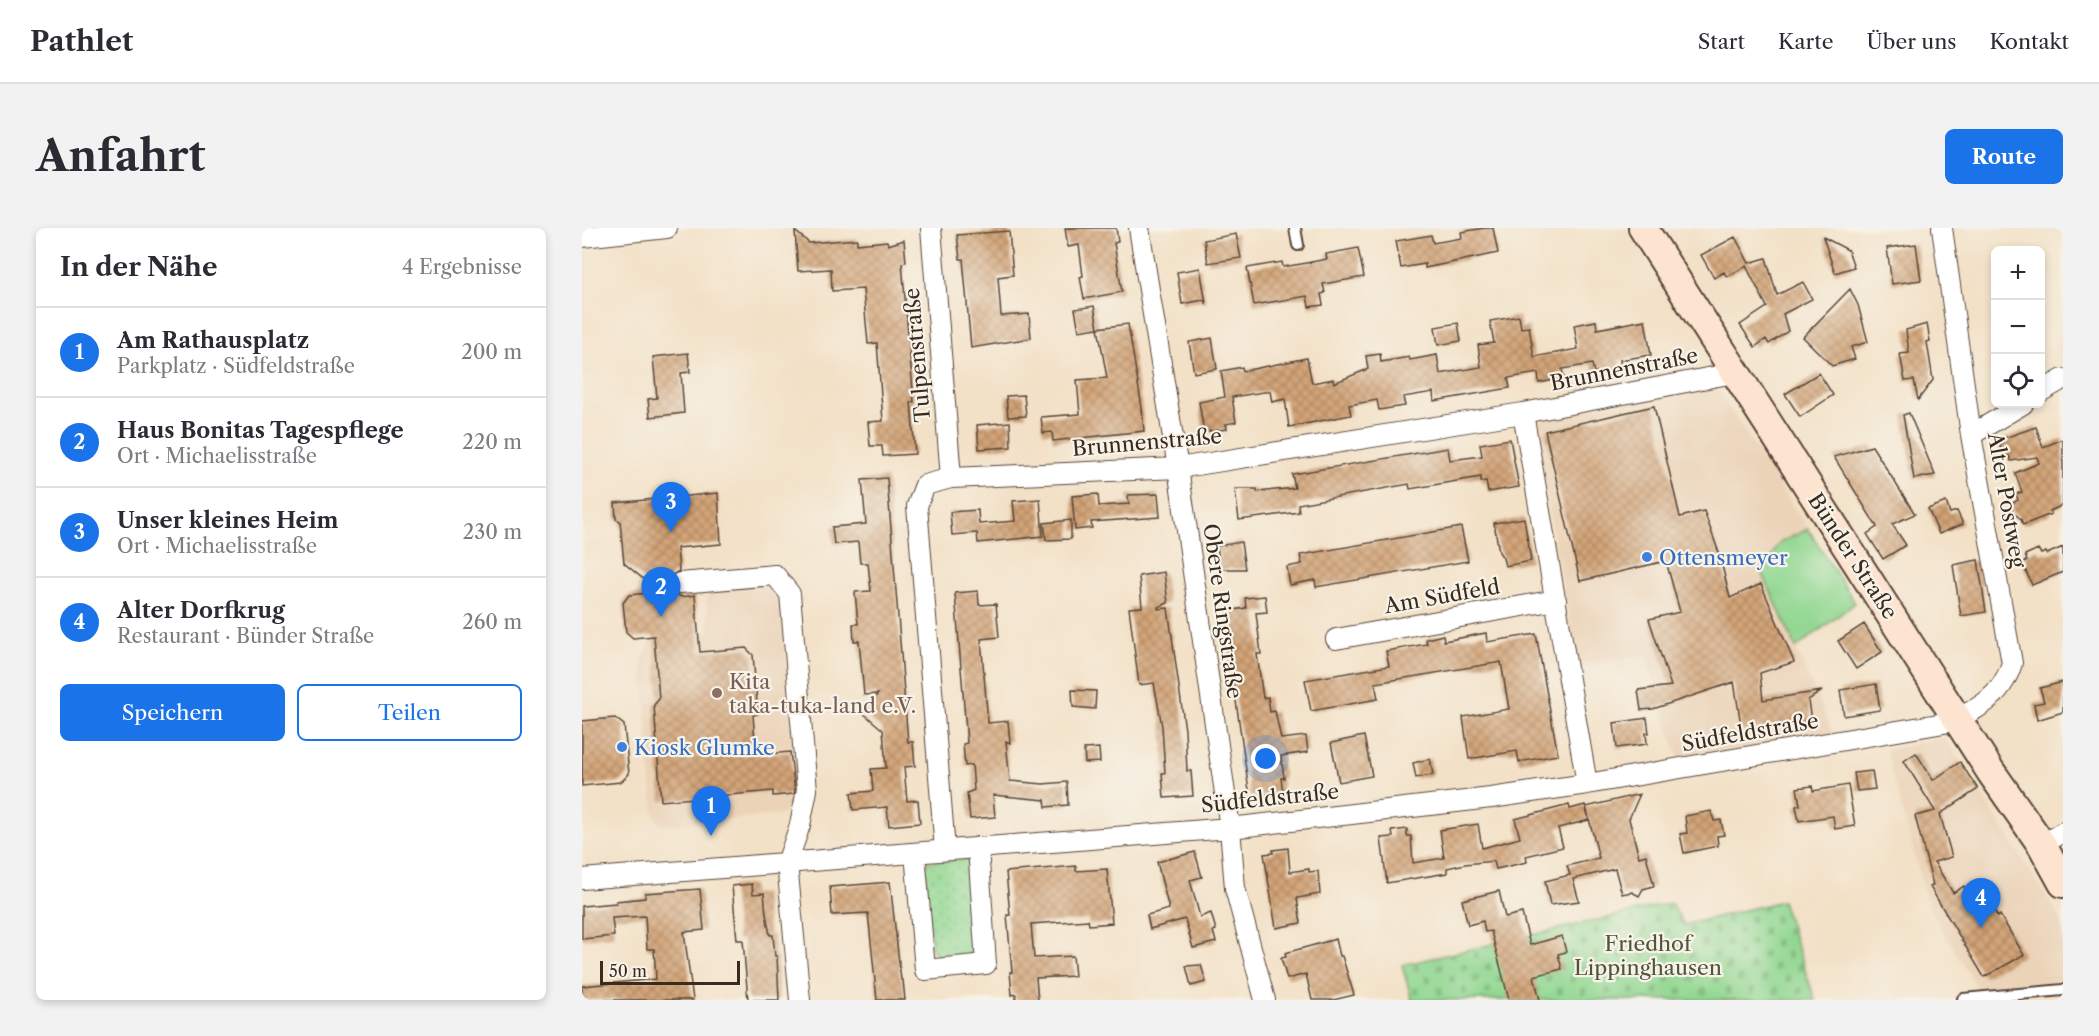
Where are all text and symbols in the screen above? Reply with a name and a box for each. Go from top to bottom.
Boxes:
text: Pathlet [30,24,133,58]
text: Start [1698,29,1745,54]
text: Karte [1778,29,1834,54]
text: Über uns [1867,29,1956,54]
text: Kontakt [1989,29,2069,54]
button: Route [1945,129,2063,184]
text: Anfahrt [36,130,205,182]
map controls [1991,246,2045,408]
button: + [1991,246,2045,300]
text: In der Nähe [60,251,217,283]
text: 4 Ergebnisse [402,255,522,279]
street label: Tulpenstraße [899,287,935,423]
button: − [1991,300,2045,354]
text: Am Rathausplatz [117,327,309,354]
text: 1 [75,340,84,364]
text: 200 m [461,340,522,364]
street label: Brunnenstraße [1548,342,1700,396]
text: Parkplatz · Südfeldstraße [117,354,355,378]
button: locate [1991,354,2045,408]
text: Haus Bonitas Tagespflege [117,417,404,444]
street label: Brunnenstraße [1071,423,1223,461]
street label: Alter Postweg [1983,429,2031,571]
text: 2 [74,430,85,454]
text: 220 m [462,430,522,454]
text: Ort · Michaelisstraße [117,444,317,468]
pin: 3 [652,482,691,532]
street label: Bünder Straße [1803,488,1903,624]
text: Unser kleines Heim [117,507,338,534]
text: 3 [74,520,85,544]
text: 230 m [463,520,522,544]
street label: Obere Ringstraße [1198,522,1248,700]
text: Ort · Michaelisstraße [117,534,317,558]
place label: Ottensmeyer [1659,545,1788,570]
marker: Ottensmeyer [1640,550,1654,564]
pin: 2 [642,568,680,617]
street label: Am Südfeld [1381,574,1502,619]
text: Alter Dorfkrug [117,597,285,624]
text: 4 [74,610,85,634]
text: 260 m [462,610,522,634]
text: Restaurant · Bünder Straße [117,624,374,648]
place label: Kita taka-tuka-land e.V. [729,669,916,718]
button: Speichern [60,684,285,741]
button: Teilen [297,684,522,741]
marker: Kita taka-tuka-land e.V. [710,686,724,700]
street label: Südfeldstraße [1680,708,1820,756]
place label: Kiosk Glumke [634,735,775,760]
marker: Kiosk Glumke [615,740,629,754]
your location [1251,744,1280,773]
street label: Südfeldstraße [1200,778,1340,818]
pin: 1 [692,786,730,836]
pin: 4 [1962,878,2000,928]
park label: Friedhof Lippinghausen [1574,931,1722,980]
scale bar [600,958,740,986]
text: 50 m [609,961,647,981]

